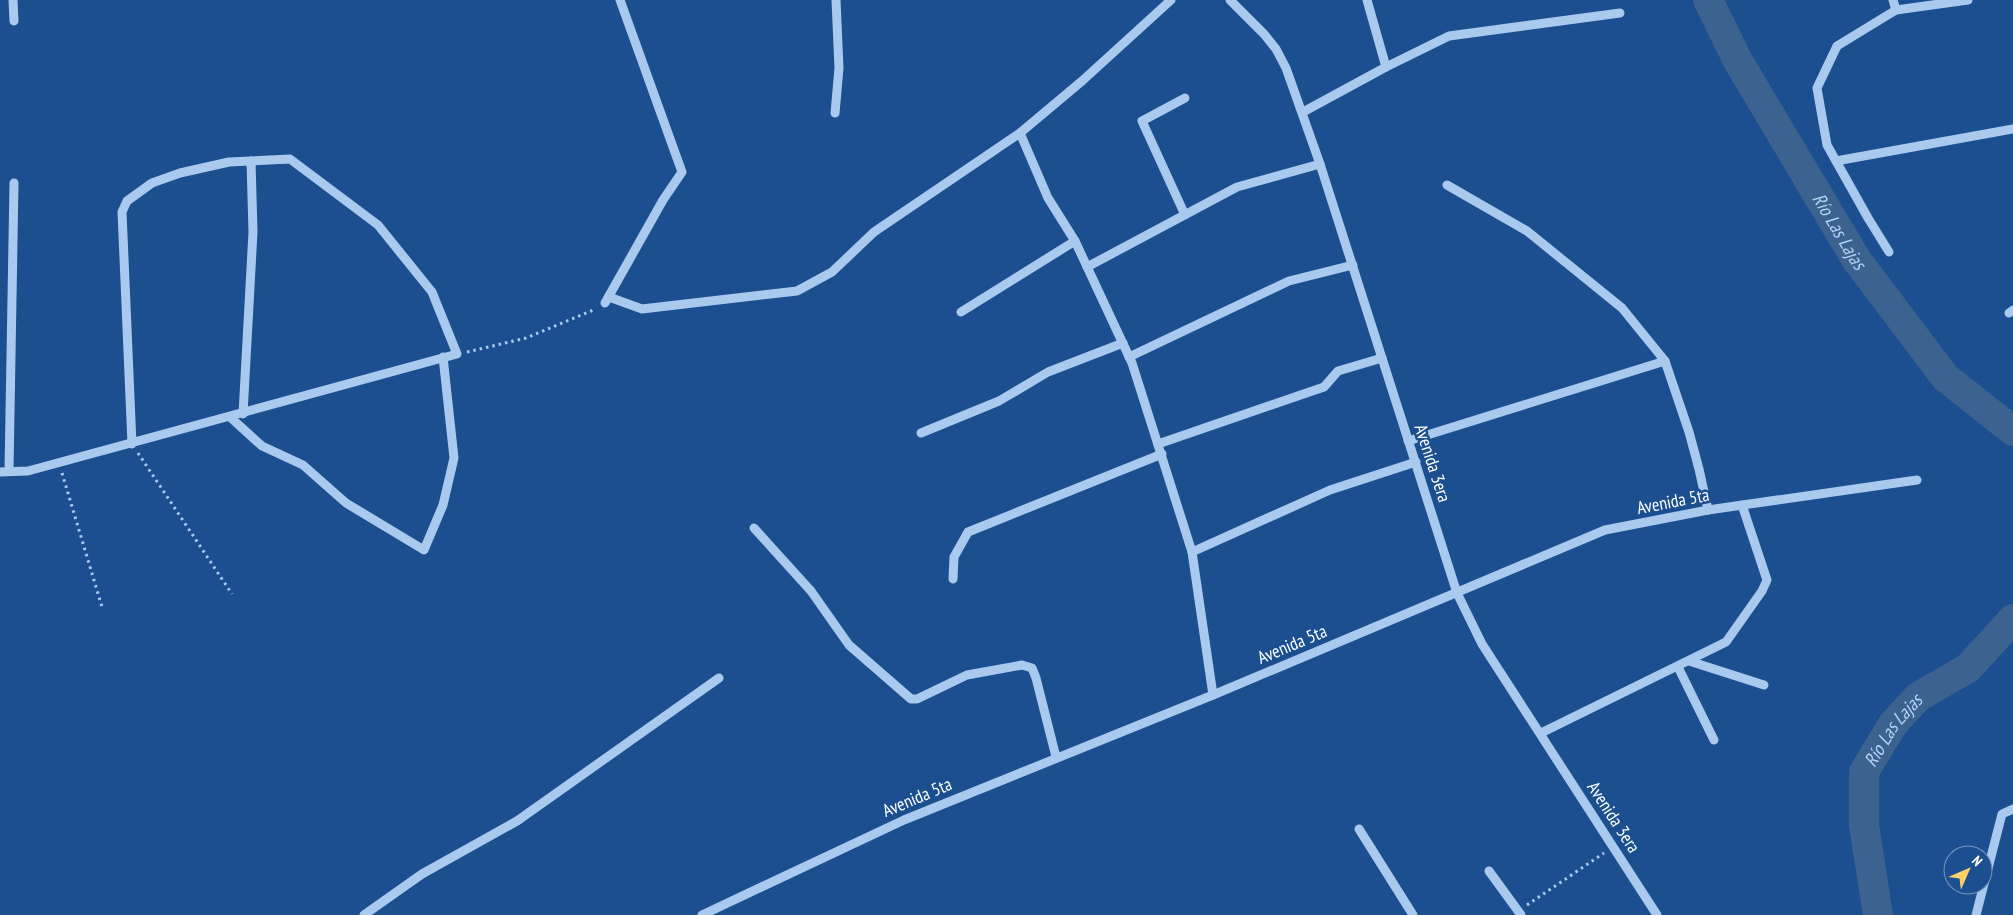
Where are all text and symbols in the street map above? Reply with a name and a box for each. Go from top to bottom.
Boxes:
water label: Río Las Lajas [1807,189,1872,275]
street label: Avenida 3era [1410,421,1456,505]
street label: Avenida 5ta [1635,483,1711,519]
street label: Avenida 5ta [1254,619,1330,669]
water label: Río Las Lajas [1858,687,1928,771]
street label: Avenida 5ta [879,772,955,822]
street label: Avenida 3era [1582,777,1646,857]
north arrow [1943,845,1993,895]
text: N [1968,852,1986,870]

